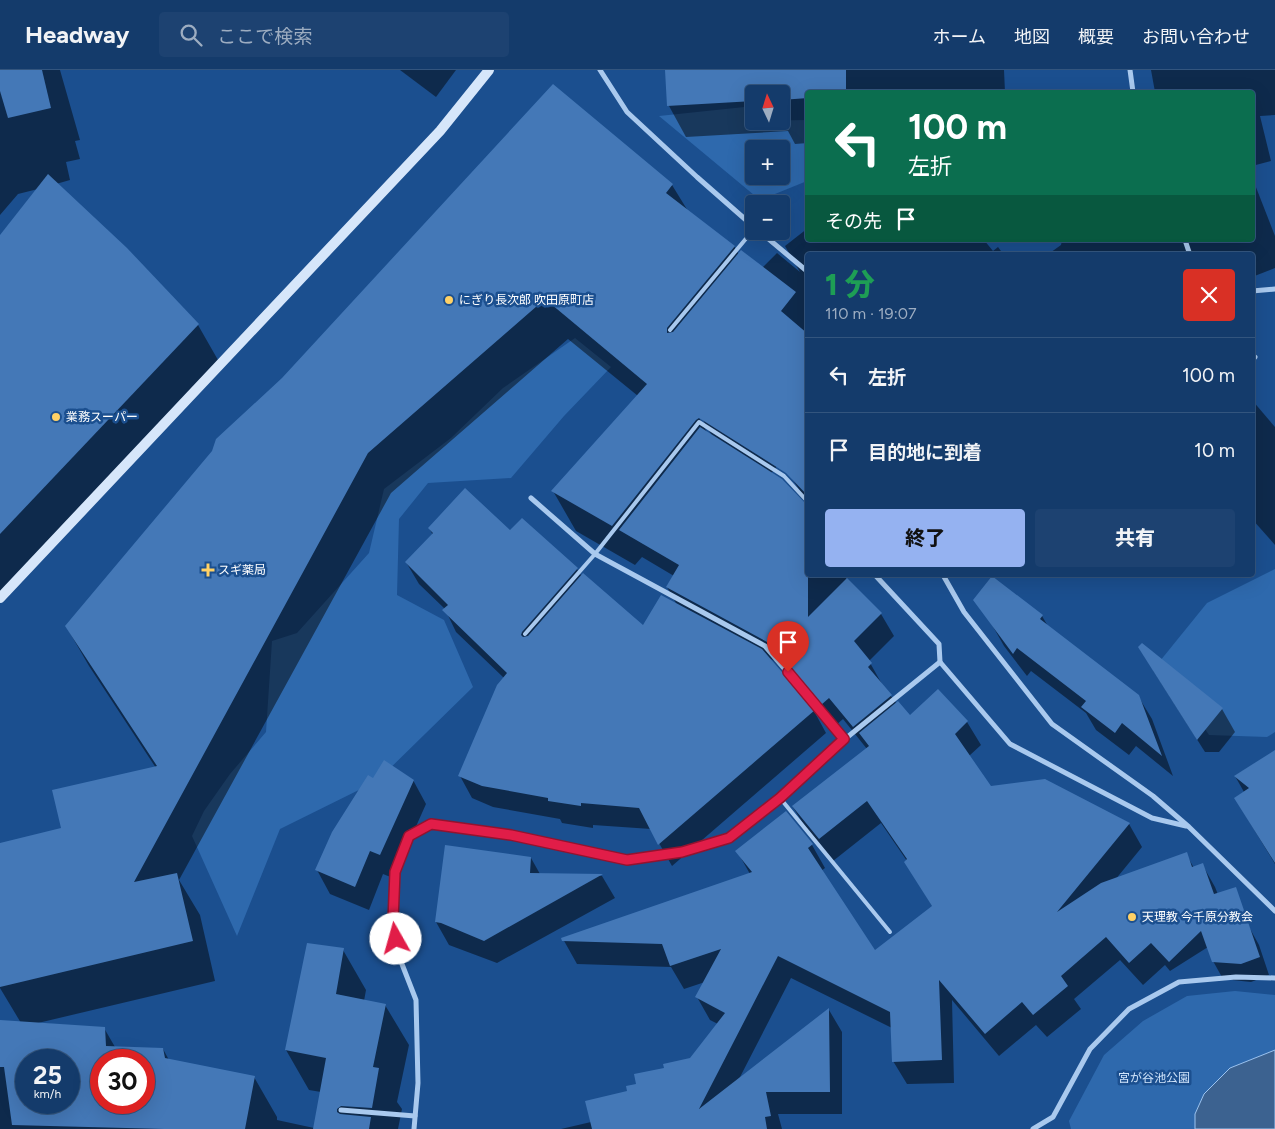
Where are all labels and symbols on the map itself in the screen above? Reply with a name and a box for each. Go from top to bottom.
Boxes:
north arrow [745,85,790,130]
place label: にぎり長次郎 吹田原町店 [459,293,594,307]
marker: にぎり長次郎 吹田原町店 [443,294,455,306]
place label: 業務スーパー [66,410,138,424]
marker: 業務スーパー [50,411,62,423]
place label: スギ薬局 [218,563,266,577]
marker: スギ薬局 [202,564,214,576]
pin [767,621,809,672]
place label: 天理教 今千原分教会 [1142,910,1253,924]
marker: 天理教 今千原分教会 [1126,911,1138,923]
position arrow [369,912,421,964]
speed limit sign: 30 [90,1049,155,1114]
park label: 宮が谷池公園 [1118,1071,1190,1085]

